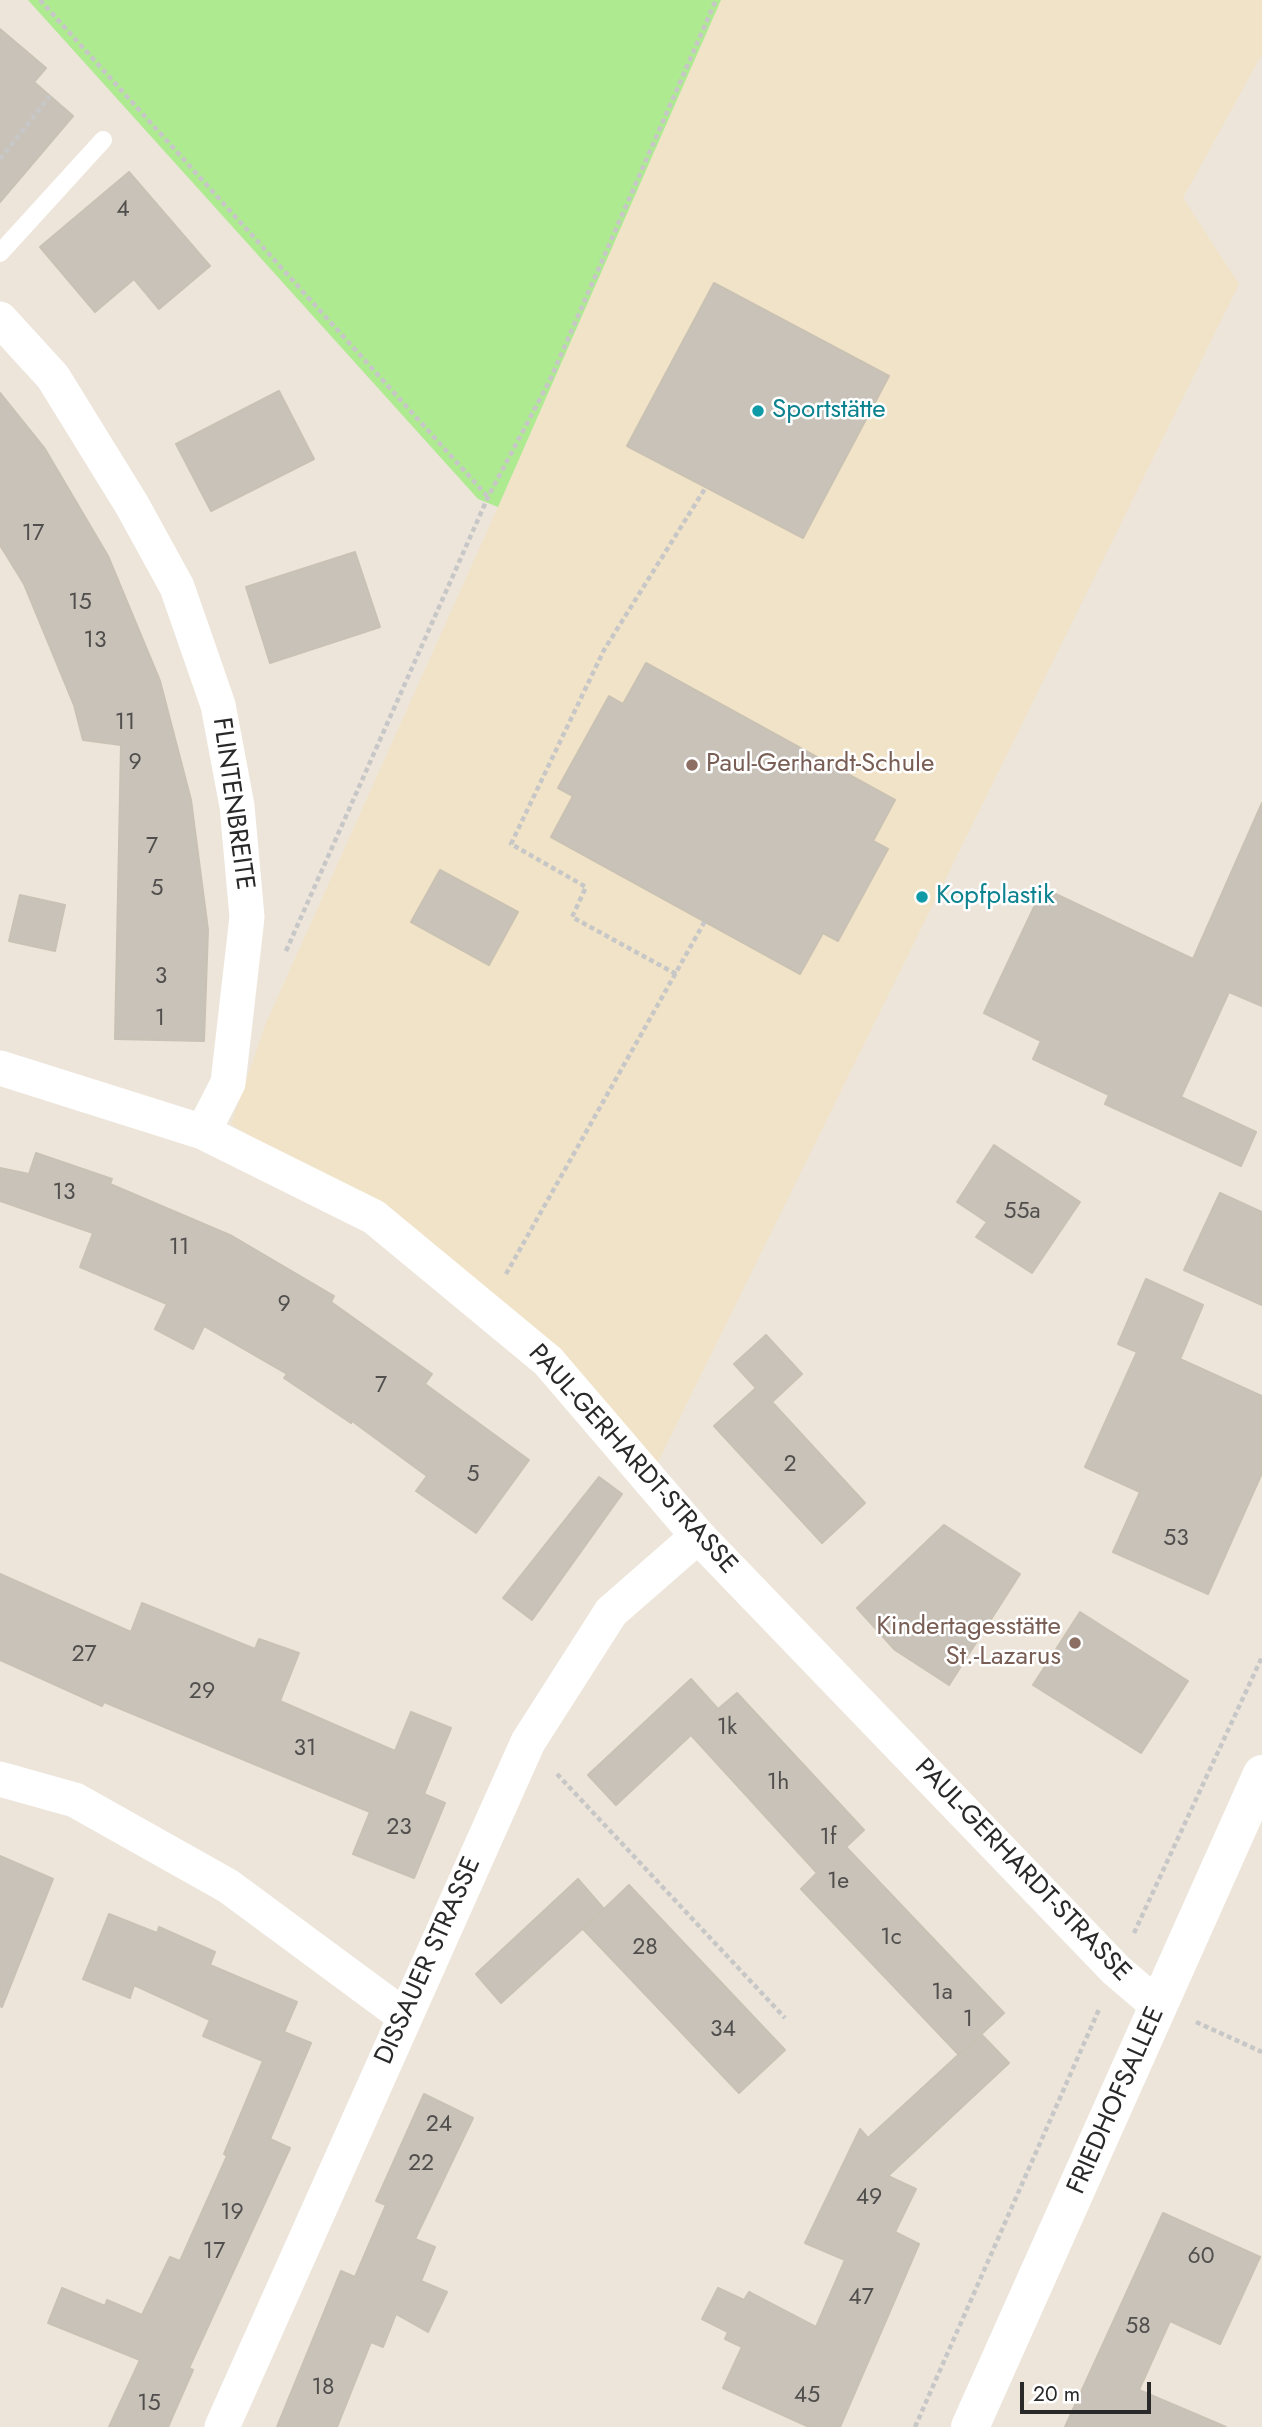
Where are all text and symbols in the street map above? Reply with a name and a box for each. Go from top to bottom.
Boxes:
house number: 4 [116,196,130,224]
place label: Sportstätte [772,395,886,427]
marker: Sportstätte [750,403,766,419]
house number: 17 [22,520,44,548]
house number: 15 [68,589,92,617]
house number: 13 [84,627,106,655]
house number: 11 [115,709,135,737]
street label: FLINTENBREITE [204,716,260,892]
house number: 9 [128,749,142,777]
place label: Paul-Gerhardt-Schule [706,749,934,781]
marker: Paul-Gerhardt-Schule [684,757,700,773]
house number: 7 [146,833,158,861]
house number: 5 [151,875,163,903]
place label: Kopfplastik [936,881,1055,913]
marker: Kopfplastik [914,889,930,905]
house number: 3 [155,963,167,991]
house number: 1 [155,1005,165,1033]
house number: 13 [53,1179,75,1207]
house number: 55a [1003,1198,1041,1226]
house number: 11 [169,1234,189,1262]
house number: 9 [277,1291,291,1319]
street label: PAUL-GERHARDT-STRASSE [521,1339,743,1581]
house number: 7 [375,1372,387,1400]
house number: 2 [783,1451,797,1479]
house number: 5 [467,1461,479,1489]
house number: 53 [1163,1525,1189,1553]
place label: Kindertagesstätte St.-Lazarus [876,1612,1061,1674]
marker: Kindertagesstätte St.-Lazarus [1067,1635,1083,1651]
house number: 27 [71,1641,97,1669]
house number: 29 [189,1678,215,1706]
house number: 1k [717,1714,737,1742]
house number: 31 [294,1735,316,1763]
street label: PAUL-GERHARDT-STRASSE [907,1753,1137,1989]
house number: 1h [767,1769,789,1797]
house number: 23 [386,1814,412,1842]
house number: 1f [820,1824,836,1852]
street label: DISSAUER STRASSE [369,1853,489,2069]
house number: 1e [827,1868,849,1896]
house number: 1c [880,1924,902,1952]
house number: 28 [632,1934,658,1962]
house number: 1a [931,1979,953,2007]
street label: FRIEDHOFSALLEE [1062,2003,1172,2199]
house number: 1 [963,2006,973,2034]
house number: 34 [710,2016,736,2044]
house number: 24 [426,2111,452,2139]
house number: 22 [408,2150,434,2178]
house number: 49 [856,2184,882,2212]
house number: 19 [220,2199,244,2227]
house number: 17 [203,2238,225,2266]
house number: 60 [1187,2243,1215,2271]
house number: 47 [848,2284,874,2312]
house number: 58 [1125,2313,1151,2341]
scale bar [1024,2368,1155,2412]
house number: 18 [312,2374,334,2402]
text: 20 m [1033,2379,1080,2409]
house number: 45 [794,2382,820,2410]
house number: 15 [137,2390,161,2418]

